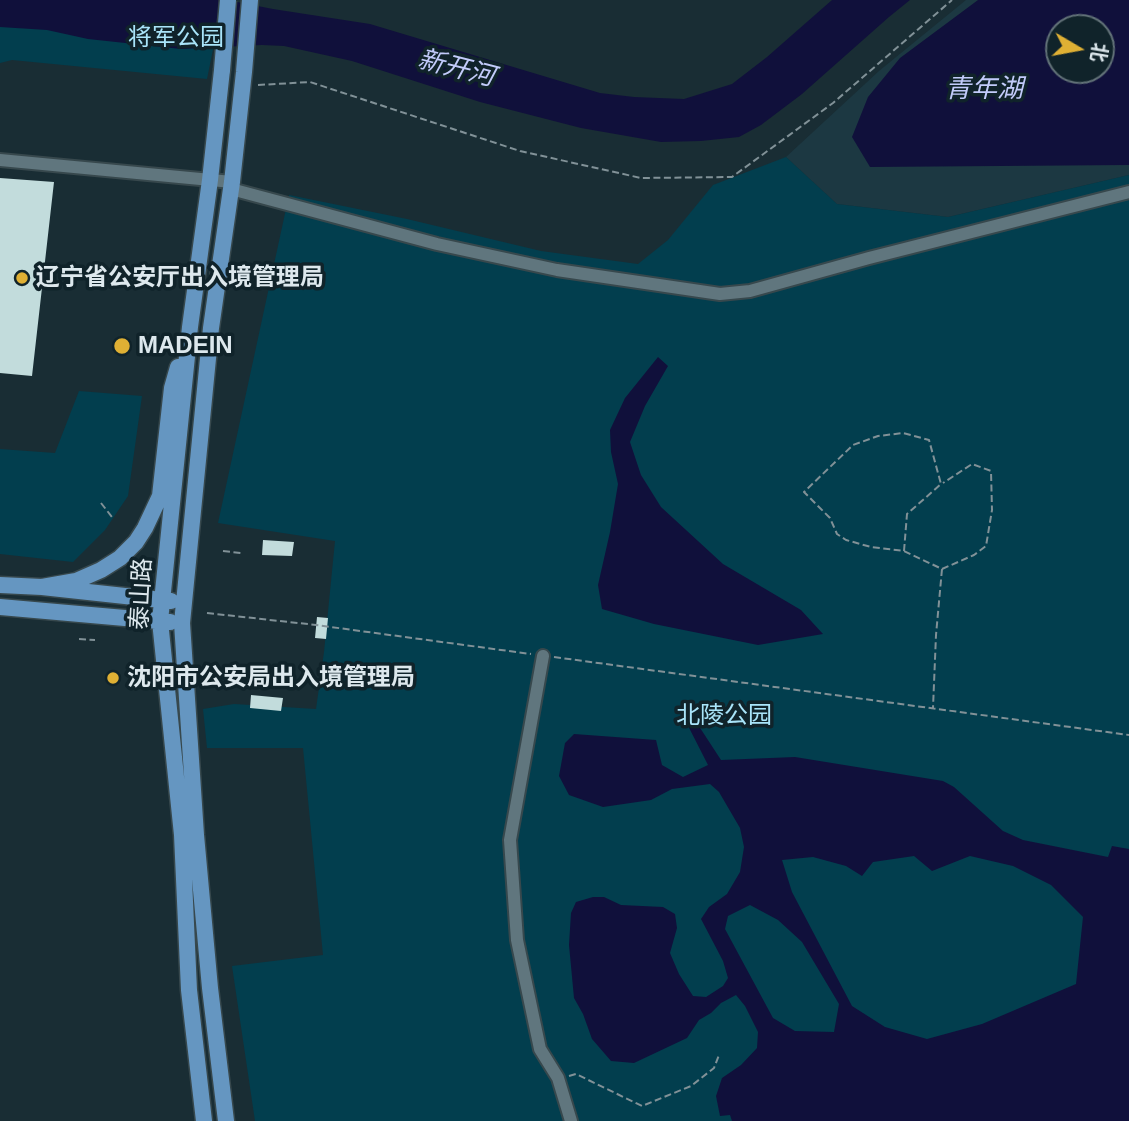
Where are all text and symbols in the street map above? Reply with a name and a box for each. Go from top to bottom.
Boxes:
north arrow [1045,14,1115,84]
park label: 将军公园 [128,24,224,52]
text: 北 [1087,41,1111,64]
water label: 新开河 [414,44,498,94]
water label: 青年湖 [945,74,1023,106]
place label: 辽宁省公安厅出入境管理局 [36,264,324,292]
marker: 辽宁省公安厅出入境管理局 [14,270,30,286]
place label: MADEIN [138,332,233,360]
marker: MADEIN [112,336,132,356]
street label: 泰山路 [126,557,158,631]
place label: 沈阳市公安局出入境管理局 [127,664,415,692]
marker: 沈阳市公安局出入境管理局 [105,670,121,686]
park label: 北陵公园 [676,702,772,730]

